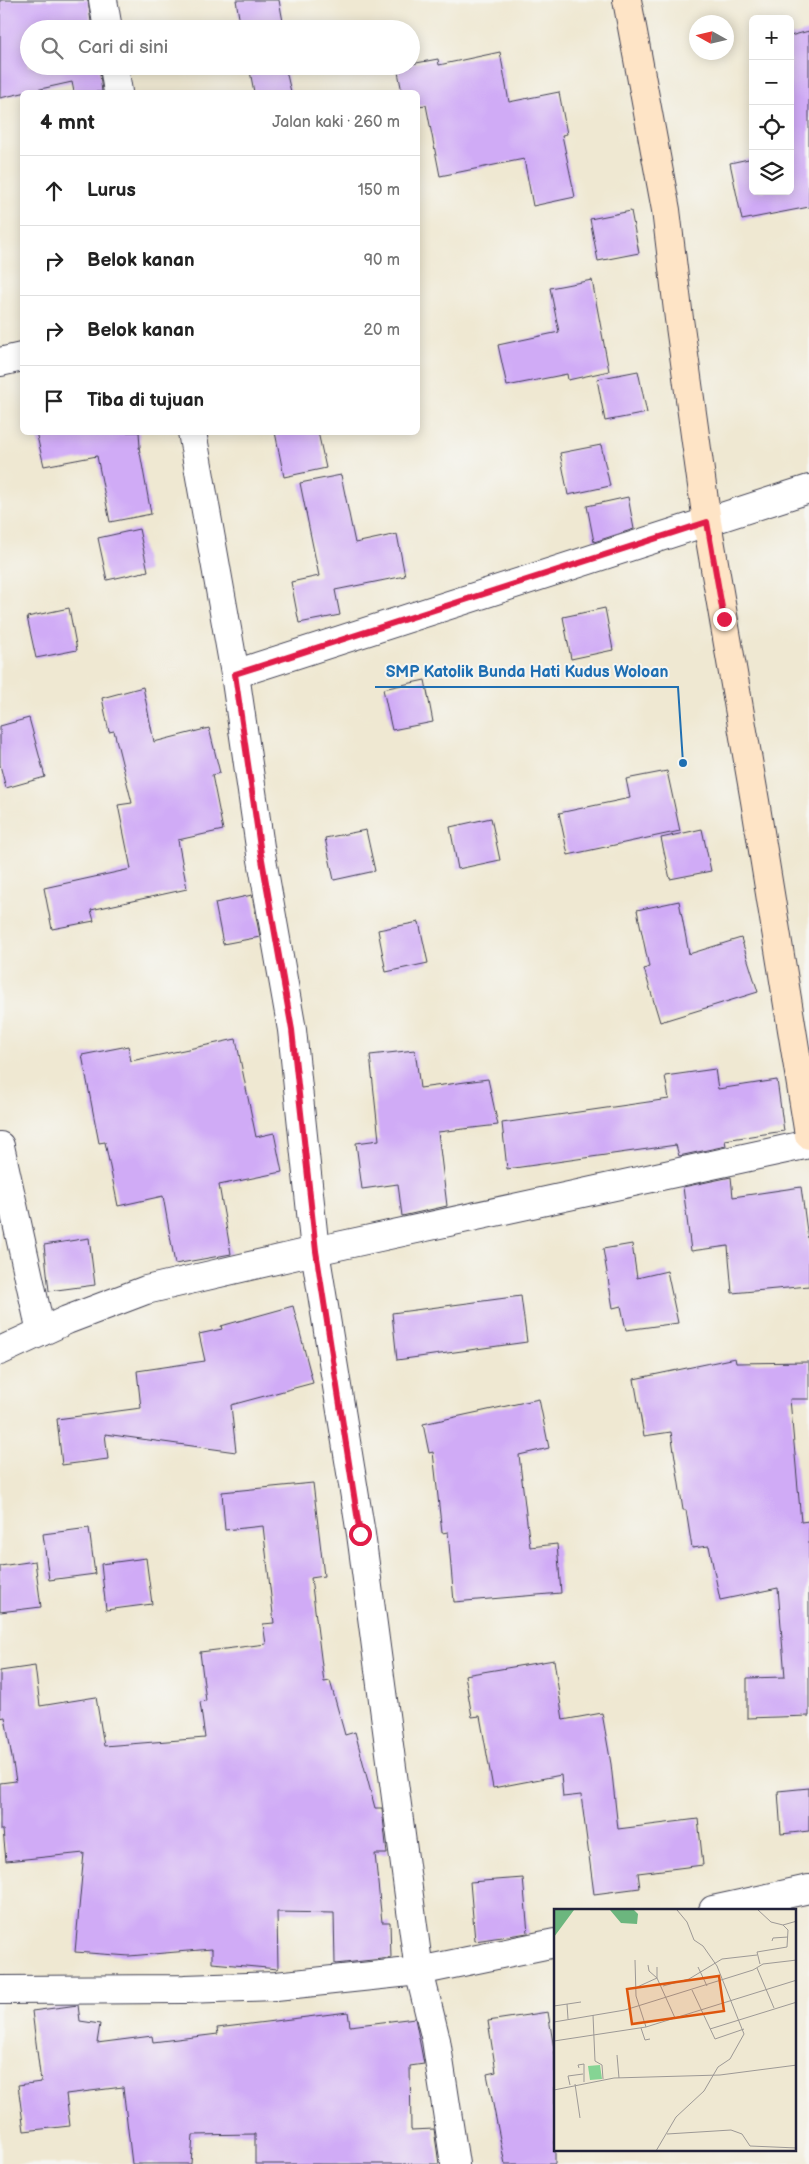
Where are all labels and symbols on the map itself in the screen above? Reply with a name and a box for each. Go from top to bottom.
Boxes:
north arrow [689,15,734,60]
route end [713,608,736,631]
callout: SMP Katolik Bunda Hati Kudus Woloan [375,656,678,687]
text: SMP Katolik Bunda Hati Kudus Woloan [386,663,668,682]
route start [349,1523,372,1546]
inset map [554,1909,796,2152]

